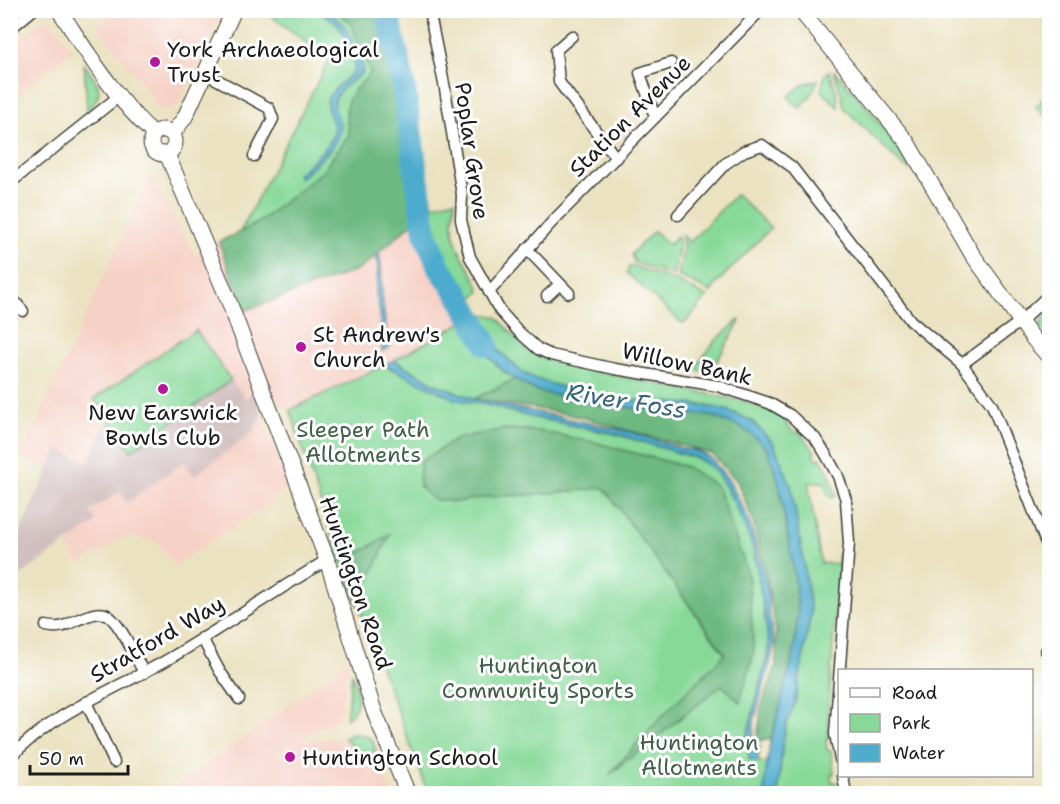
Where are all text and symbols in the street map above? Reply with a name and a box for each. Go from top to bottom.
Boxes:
place label: York Archaeological Trust [167,35,379,89]
street label: Station Avenue [563,49,697,183]
marker: York Archaeological Trust [148,55,162,69]
street label: Poplar Grove [448,80,496,222]
place label: St Andrew's Church [313,320,440,374]
street label: Willow Bank [619,336,755,392]
marker: St Andrew's Church [294,340,308,354]
water label: River Foss [564,376,688,426]
marker: New Earswick Bowls Club [156,382,170,396]
place label: New Earswick Bowls Club [88,398,238,452]
park label: Sleeper Path Allotments [296,415,430,469]
street label: Huntington Road [313,492,399,674]
street label: Stratford Way [85,589,229,689]
park label: Huntington Community Sports [442,651,634,705]
legend [838,669,1033,777]
text: Road [892,681,937,705]
text: Park [892,711,931,735]
park label: Huntington Allotments [639,728,759,782]
scale bar [30,738,128,776]
text: Water [892,741,945,765]
place label: Huntington School [302,743,498,772]
text: 50 m [39,747,84,771]
marker: Huntington School [283,750,297,764]

